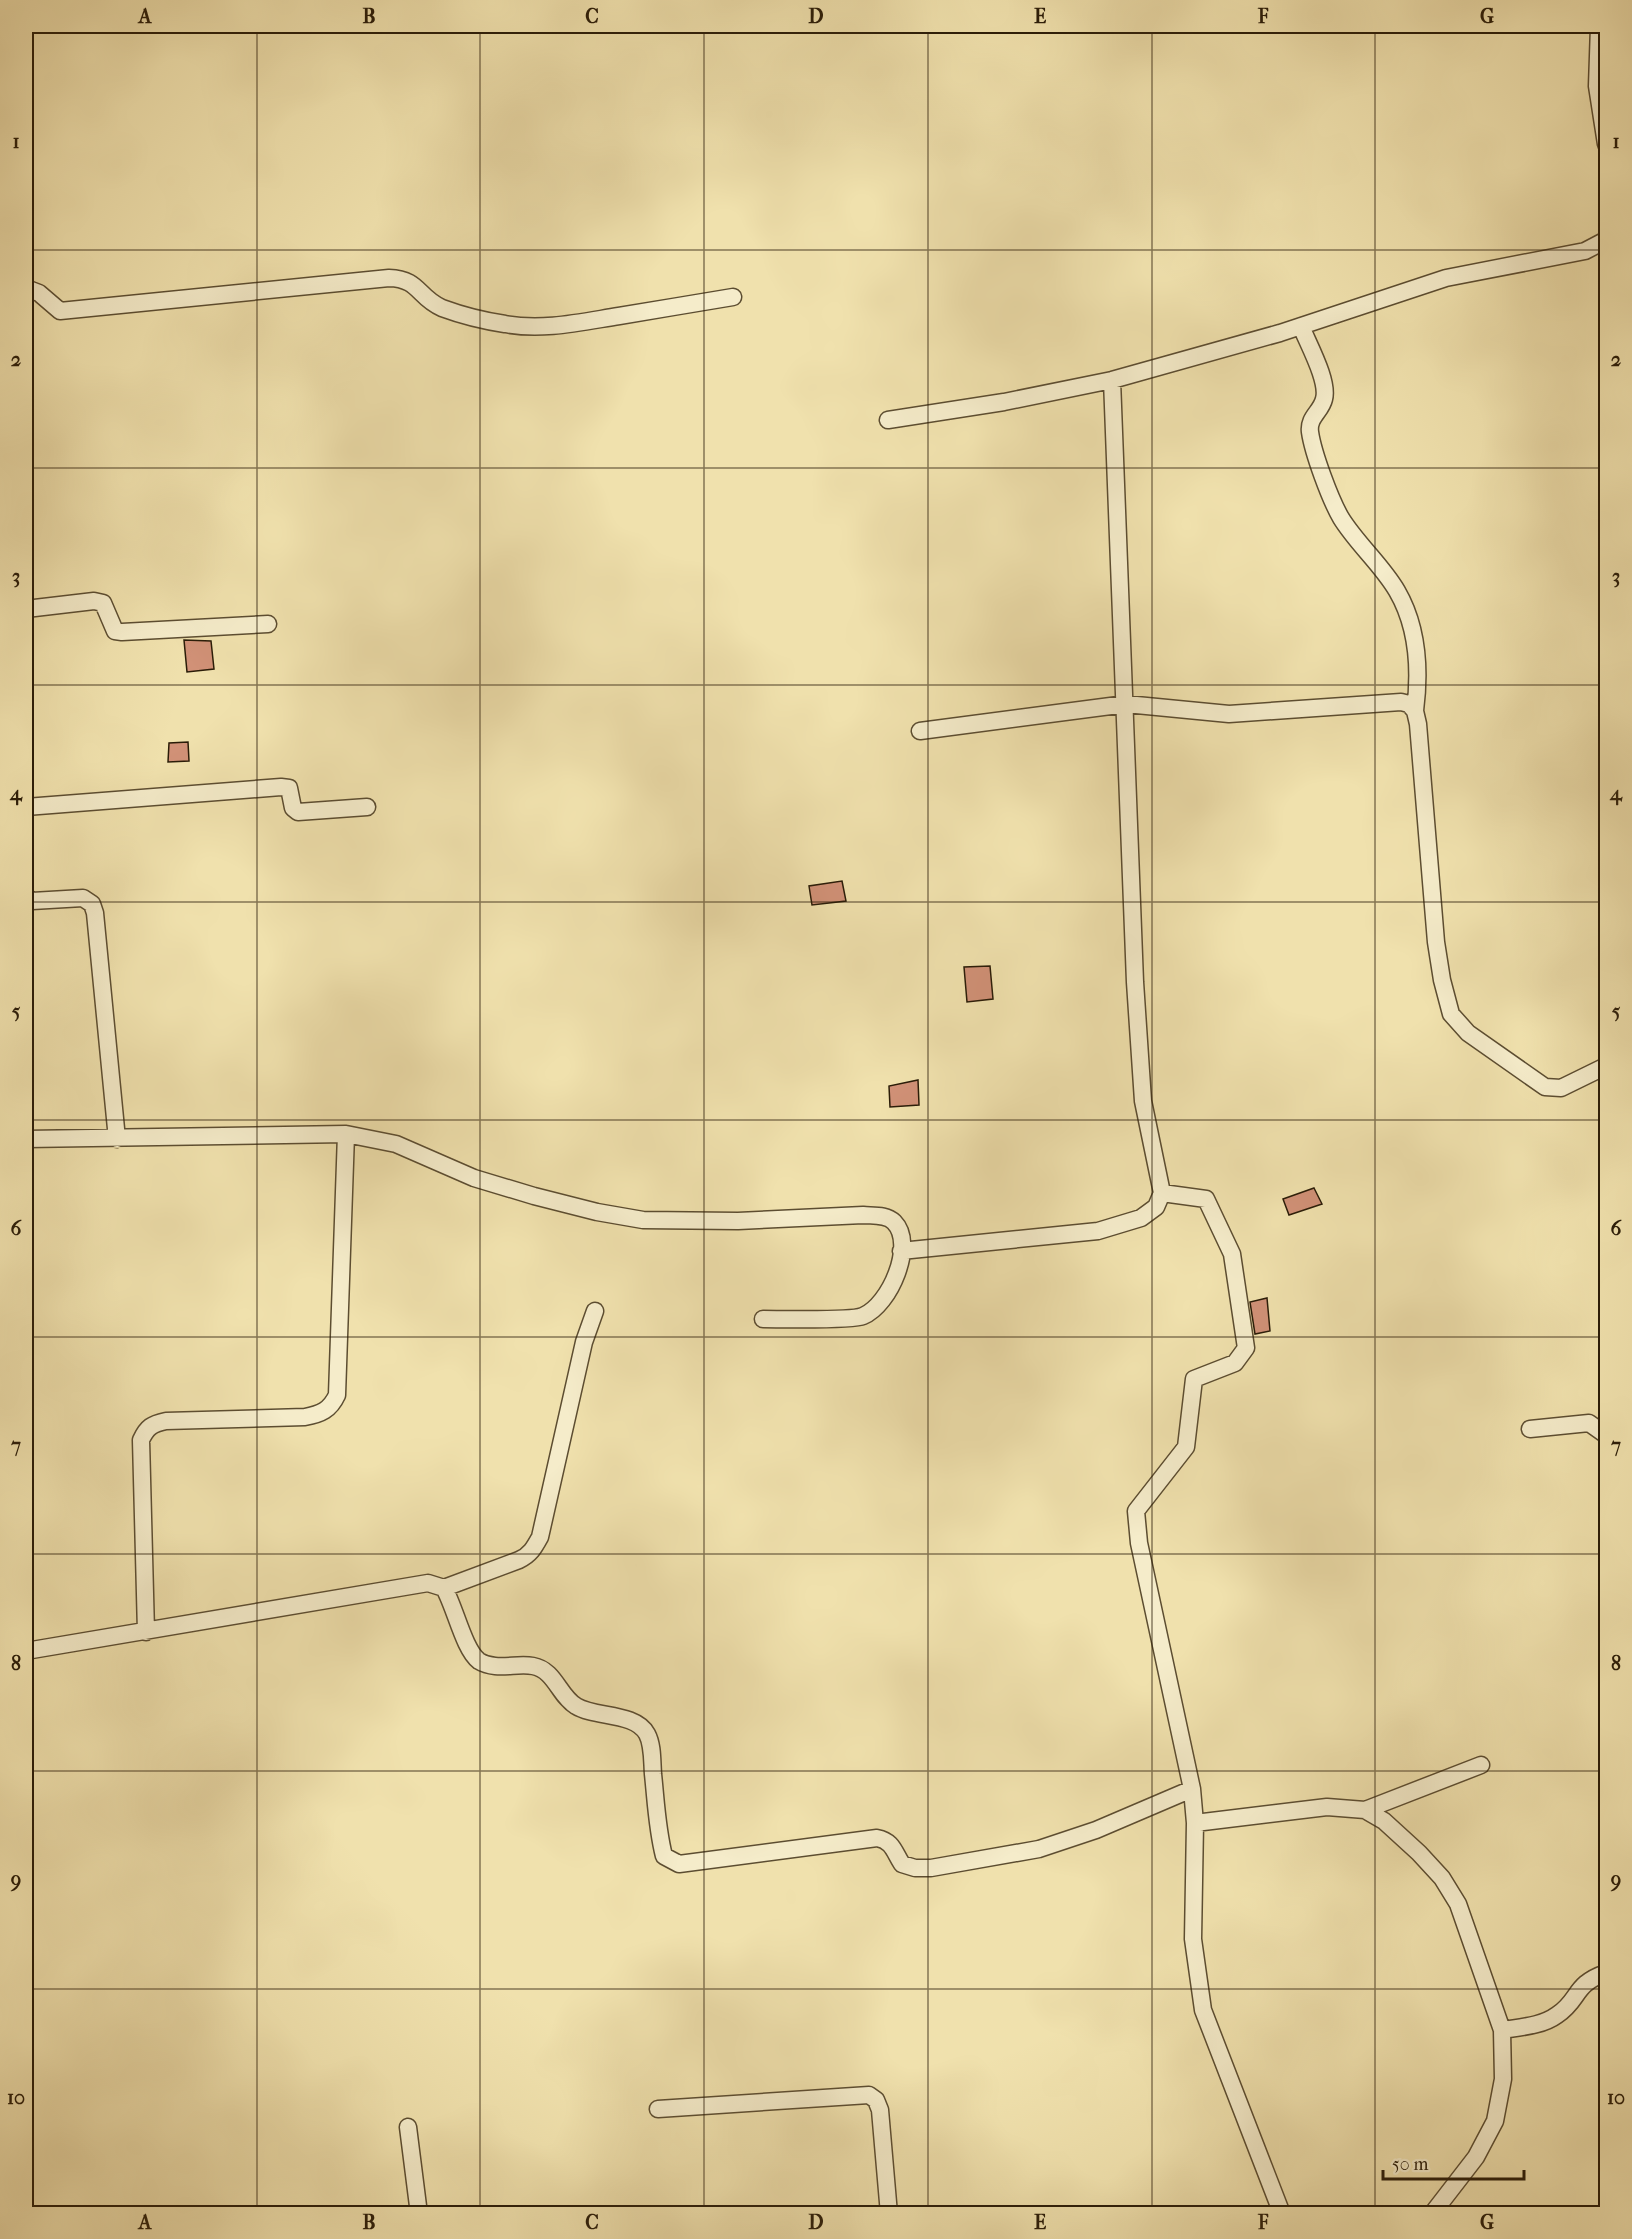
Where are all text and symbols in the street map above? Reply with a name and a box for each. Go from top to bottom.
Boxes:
text: A [137,5,153,28]
text: B [362,5,376,28]
text: C [585,5,599,28]
text: D [808,5,824,28]
text: E [1034,5,1046,28]
text: F [1257,5,1269,28]
text: G [1480,5,1494,28]
text: 1 [12,130,20,153]
text: 1 [1612,130,1620,153]
text: 2 [11,348,21,371]
text: 2 [1611,348,1621,371]
text: 3 [12,565,20,588]
text: 3 [1612,565,1620,588]
text: 4 [9,782,23,806]
text: 4 [1609,782,1623,806]
text: 5 [12,1000,21,1023]
text: 5 [1612,1000,1621,1023]
text: 6 [11,1217,23,1240]
text: 6 [1611,1217,1623,1240]
text: 7 [10,1434,21,1457]
text: 7 [1610,1434,1621,1457]
text: 8 [11,1652,21,1675]
text: 8 [1611,1652,1621,1675]
text: 9 [10,1869,21,1892]
text: 9 [1610,1869,1621,1892]
text: 10 [7,2086,25,2109]
text: 10 [1607,2086,1625,2109]
scale bar [1383,2143,1524,2181]
text: 50 m [1392,2154,1429,2175]
text: A [137,2211,153,2234]
text: B [362,2211,376,2234]
text: C [585,2211,599,2234]
text: D [808,2211,824,2234]
text: E [1034,2211,1046,2234]
text: F [1257,2211,1269,2234]
text: G [1480,2211,1494,2234]

